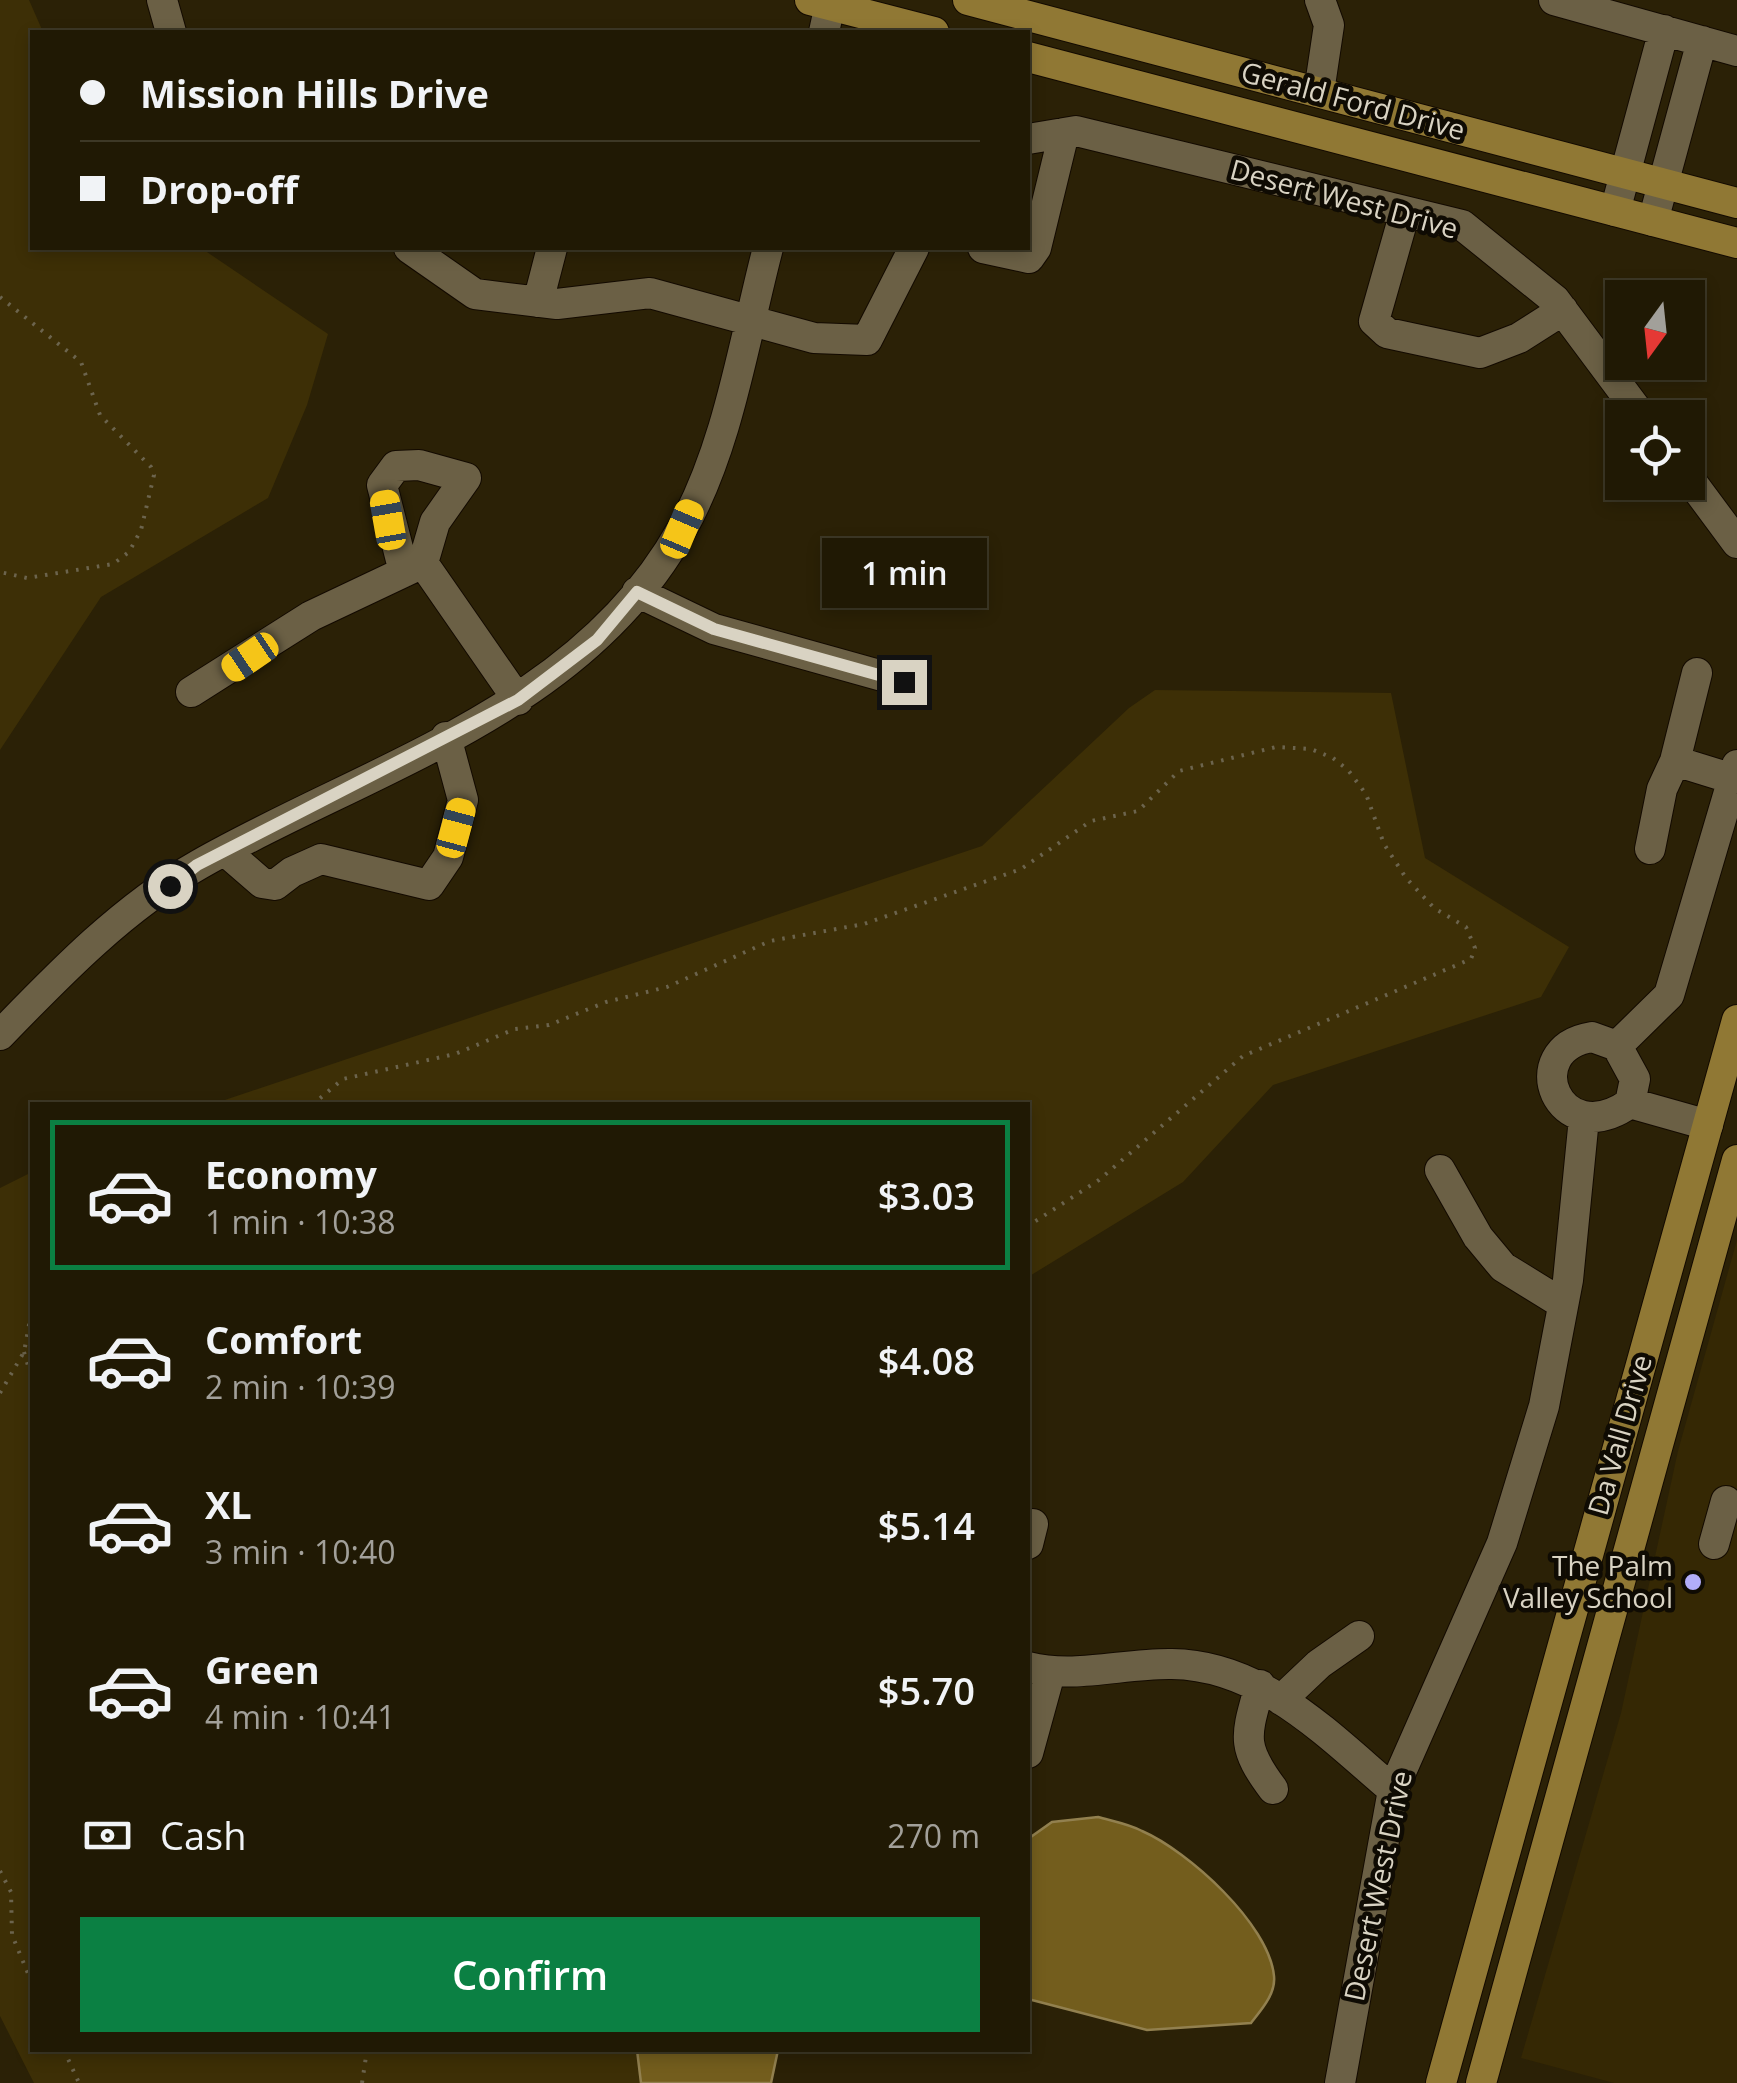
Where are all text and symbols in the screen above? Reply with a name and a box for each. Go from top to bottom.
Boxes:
street label: Gerald Ford Drive [1237,52,1469,148]
text: Mission Hills Drive [140,67,489,119]
street label: Desert West Drive [1226,149,1462,247]
text: Drop-off [140,163,298,215]
north arrow [1605,280,1705,380]
map controls [1605,280,1705,500]
button: locate [1605,400,1705,500]
car [368,488,408,552]
car [656,496,708,562]
callout: 1 min [822,537,986,607]
text: 1 min [861,551,948,594]
car [217,628,283,686]
route end [882,660,927,705]
car [434,795,478,861]
route start [148,864,193,909]
text: Economy [205,1148,377,1200]
icon: car [85,1150,175,1240]
text: $3.03 [878,1169,975,1221]
text: 1 min · 10:38 [205,1200,396,1243]
text: Comfort [205,1313,362,1365]
icon: car [85,1315,175,1405]
text: $4.08 [878,1334,975,1386]
street label: Da Vall Drive [1578,1350,1660,1519]
text: 2 min · 10:39 [205,1365,396,1408]
text: XL [205,1478,252,1530]
icon: car [85,1480,175,1570]
text: $5.14 [878,1499,975,1551]
text: 3 min · 10:40 [205,1530,396,1573]
place label: The Palm Valley School [1503,1546,1673,1616]
marker: The Palm Valley School [1682,1571,1704,1593]
text: Green [205,1643,320,1695]
icon: car [85,1645,175,1735]
text: $5.70 [878,1664,975,1716]
text: 4 min · 10:41 [205,1695,396,1738]
street label: Desert West Drive [1334,1767,1420,2004]
icon: cash [80,1808,135,1863]
text: Cash [160,1809,246,1861]
text: 270 m [887,1814,980,1857]
button: Confirm [80,1917,980,2032]

